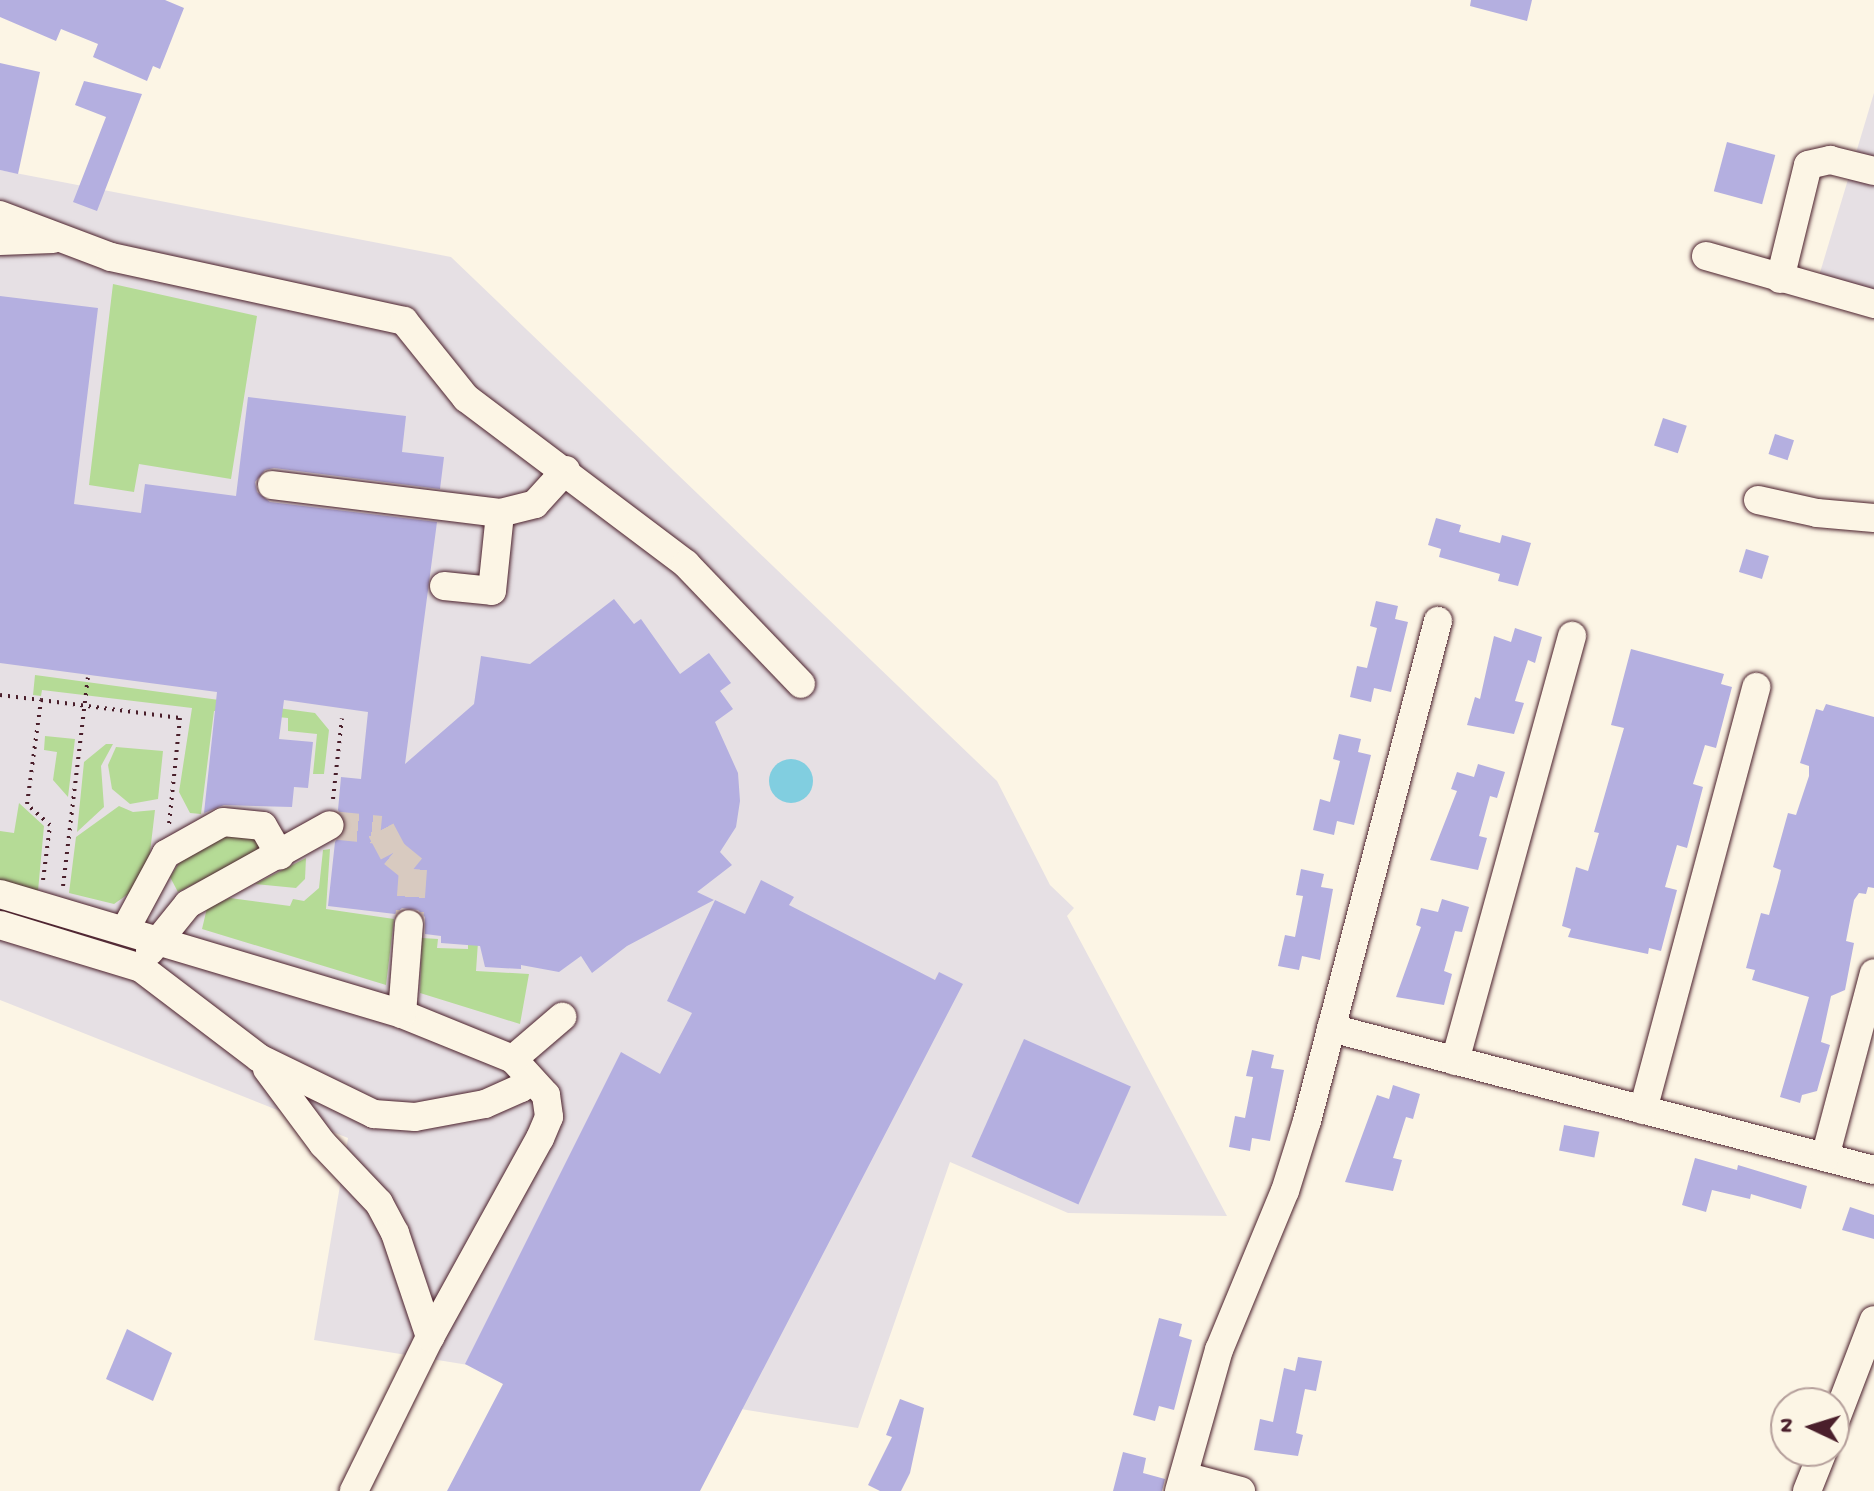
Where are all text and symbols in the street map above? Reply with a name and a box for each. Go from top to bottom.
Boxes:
north arrow [1770,1387,1850,1467]
text: N [1775,1417,1802,1434]

